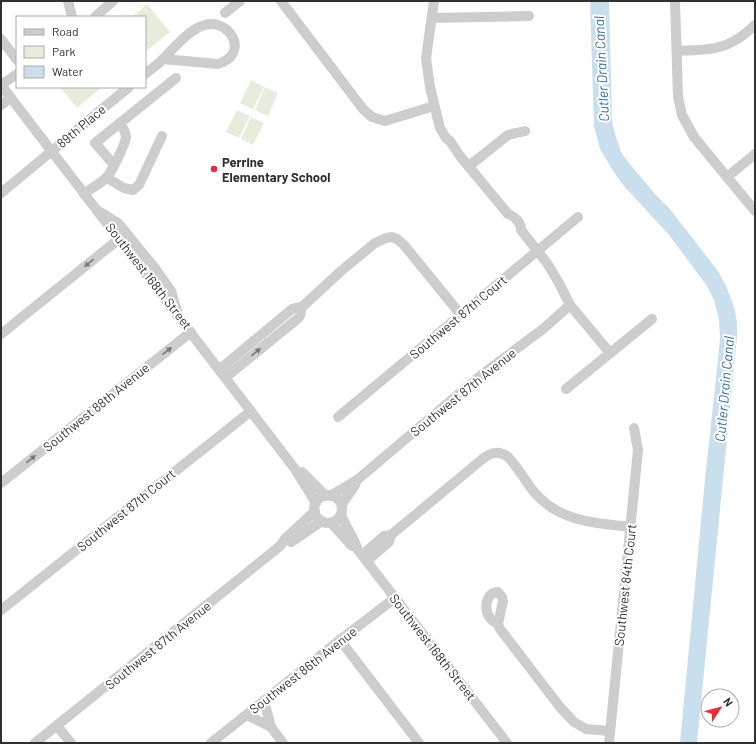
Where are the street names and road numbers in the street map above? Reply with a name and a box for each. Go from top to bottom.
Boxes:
street label: 89th Place [53,101,109,151]
street label: Southwest 168th Street [102,220,196,332]
street label: Southwest 87th Court [406,272,510,362]
street label: Southwest 87th Avenue [407,344,519,440]
street label: Southwest 88th Avenue [40,359,152,455]
street label: Southwest 87th Court [74,466,178,554]
street label: Southwest 84th Court [611,523,639,647]
street label: Southwest 168th Street [386,591,480,703]
street label: Southwest 87th Avenue [102,597,214,693]
street label: Southwest 86th Avenue [246,623,360,717]

